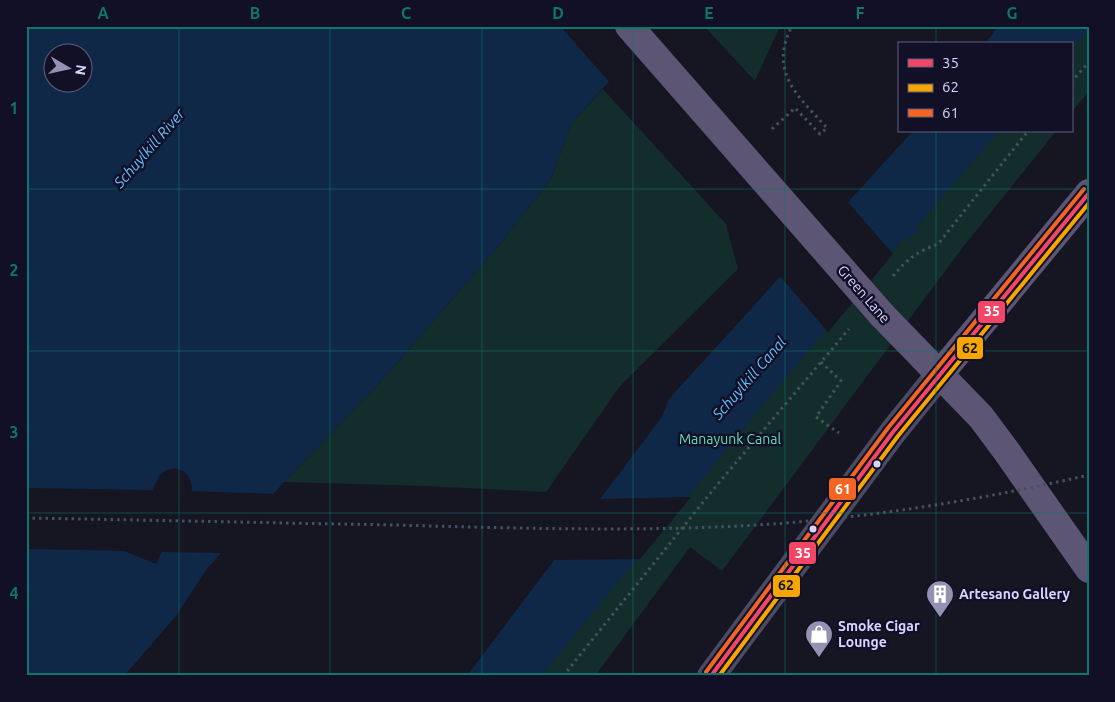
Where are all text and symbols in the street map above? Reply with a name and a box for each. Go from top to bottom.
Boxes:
text: A [97,4,109,22]
text: B [250,4,260,22]
text: C [401,4,411,22]
text: D [552,4,564,22]
text: E [704,4,714,22]
text: F [856,4,865,22]
text: G [1006,4,1018,22]
north arrow [42,42,92,92]
legend [898,42,1072,132]
text: 35 [942,54,959,71]
text: N [72,64,90,76]
text: 62 [942,78,959,95]
text: 1 [9,99,19,117]
water label: Schuylkill River [109,104,189,192]
text: 61 [942,104,959,121]
text: 2 [9,261,19,279]
street label: Green Lane [835,262,893,326]
line badge: 35 [977,300,1006,324]
text: 35 [984,303,1000,319]
water label: Schuylkill Canal [708,333,790,423]
line badge: 62 [956,336,984,360]
text: 62 [962,340,978,356]
text: 3 [9,423,19,441]
park label: Manayunk Canal [679,431,781,447]
unlabelled marker [872,459,882,469]
line badge: 61 [828,477,857,501]
text: 61 [835,481,851,497]
unlabelled marker [808,524,818,534]
line badge: 35 [788,541,817,565]
text: 35 [795,545,811,561]
line badge: 62 [772,574,801,598]
text: 62 [778,577,794,593]
building icon: Artesano Gallery [925,579,955,618]
text: 4 [9,584,19,602]
place label: Artesano Gallery [959,586,1071,602]
place label: Smoke Cigar Lounge [838,618,920,650]
shop icon: Smoke Cigar Lounge [804,619,834,658]

